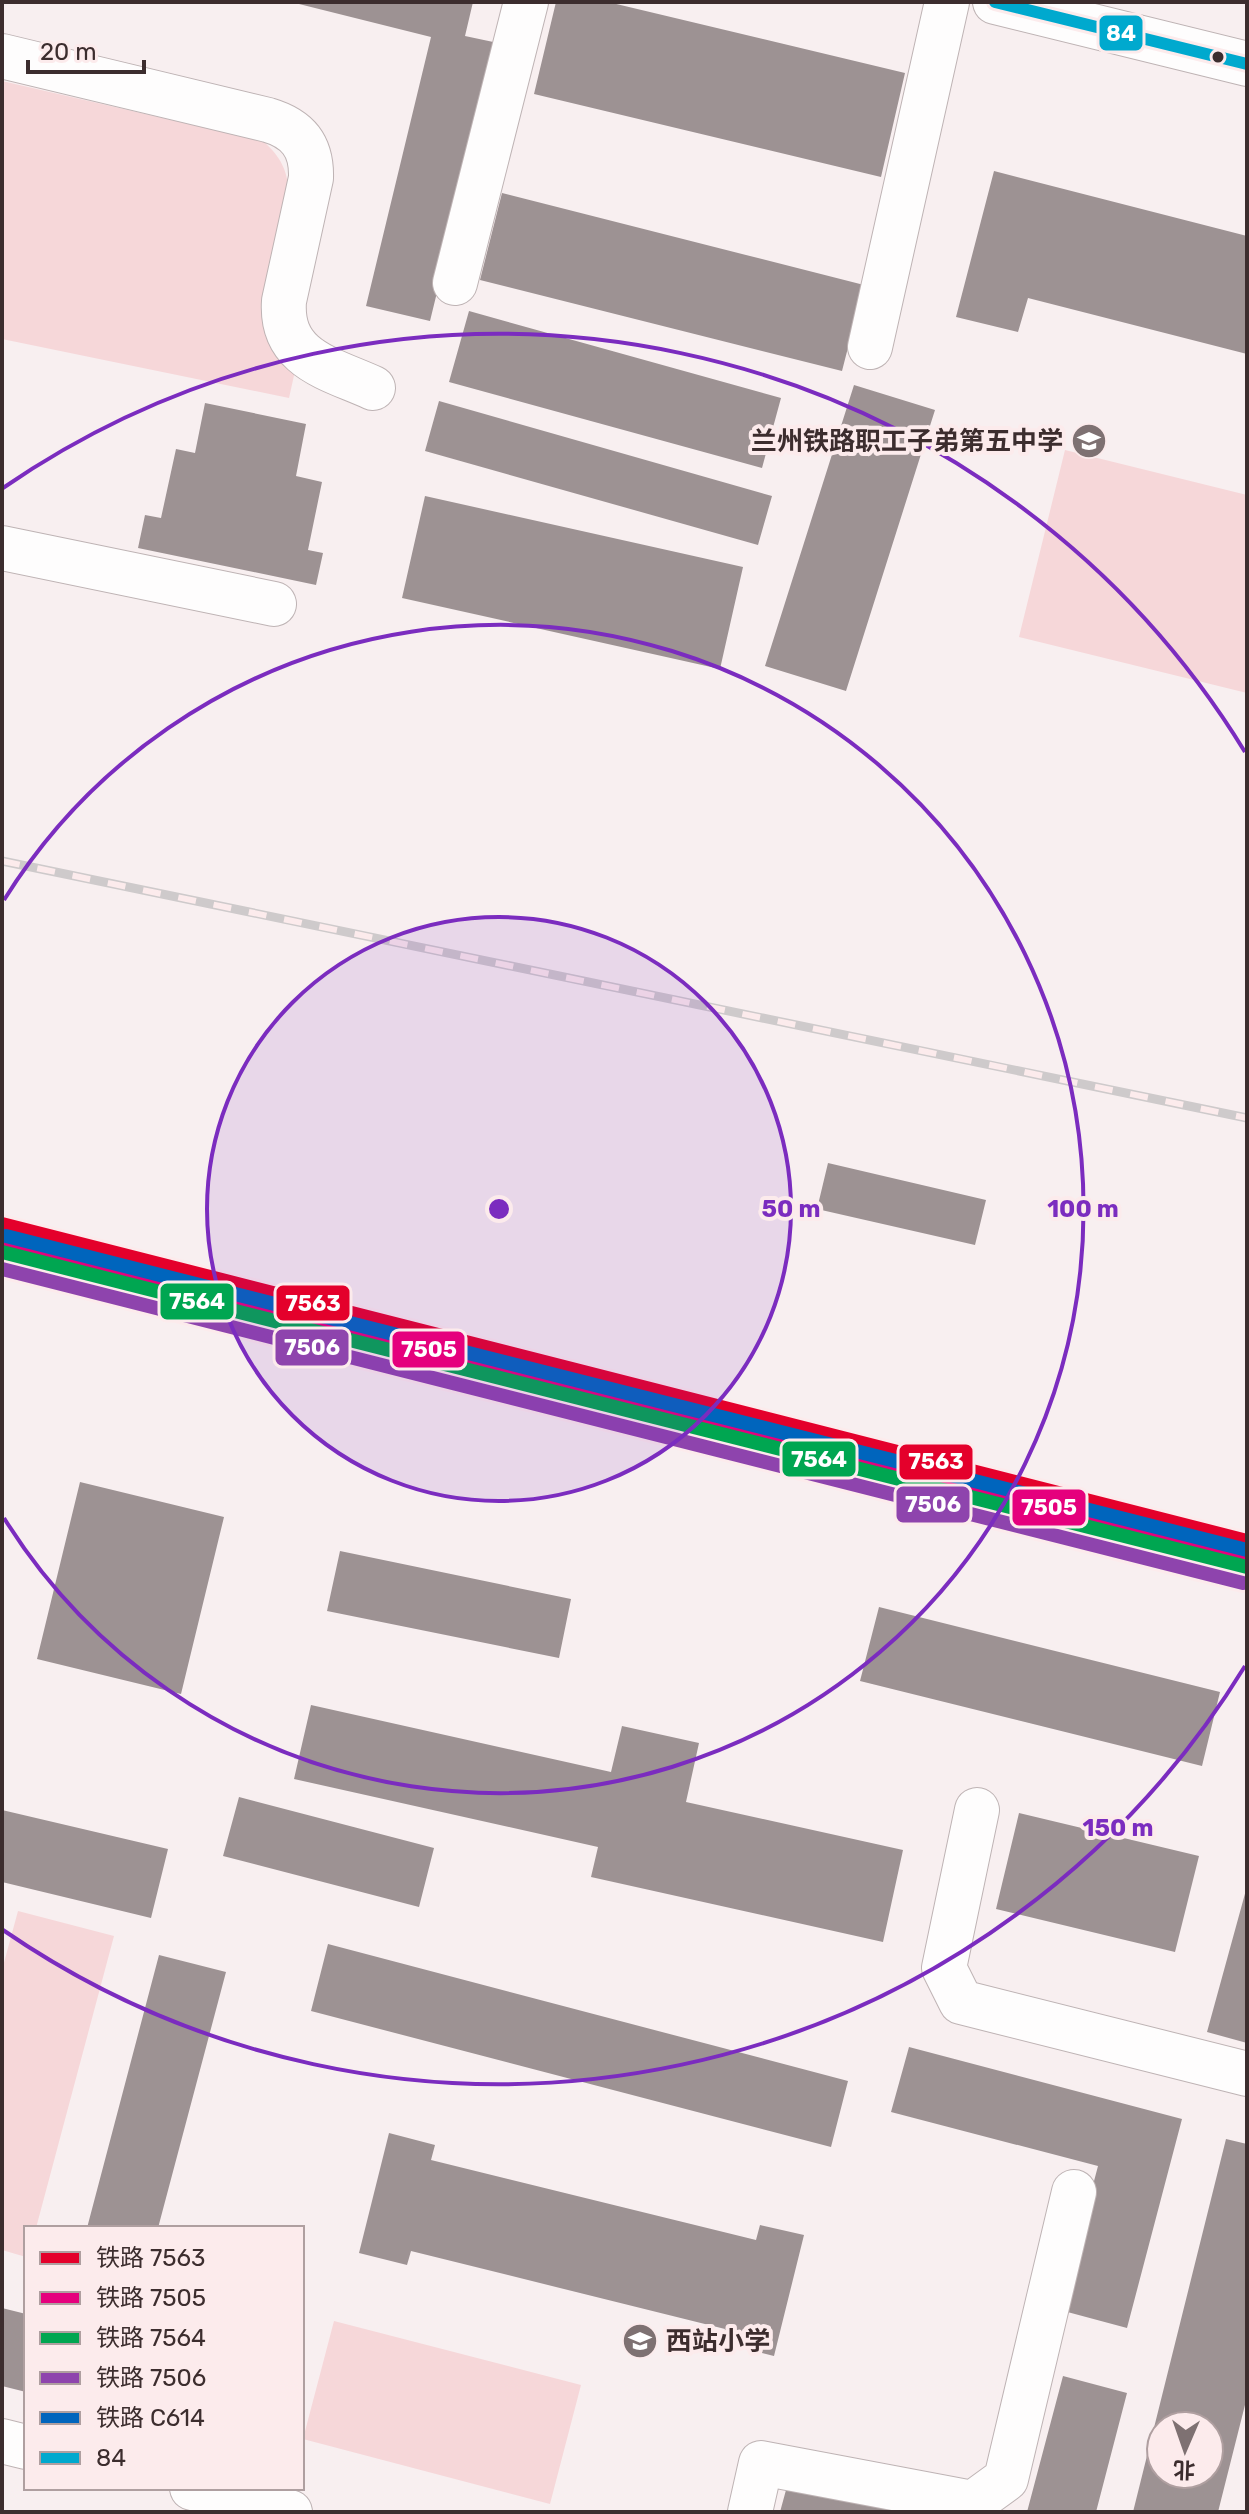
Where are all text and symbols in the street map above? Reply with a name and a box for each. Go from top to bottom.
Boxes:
line badge: 84 [1098,14,1144,52]
text: 84 [1106,20,1136,47]
scale bar [28,24,144,74]
text: 20 m [40,38,97,66]
unlabelled marker [1210,49,1226,65]
school or university icon: 兰州铁路职工子弟第五中学 [1070,422,1108,460]
place label: 兰州铁路职工子弟第五中学 [751,426,1063,457]
centre of rings [485,1195,513,1223]
text: 50 m [762,1195,820,1223]
text: 100 m [1047,1195,1119,1223]
line badge: 7564 [159,1282,235,1321]
line badge: 7563 [275,1284,351,1322]
text: 7564 [169,1288,225,1315]
text: 7563 [285,1290,341,1317]
line badge: 7506 [274,1328,350,1367]
line badge: 7505 [391,1330,466,1369]
text: 7506 [284,1334,340,1361]
text: 7505 [401,1336,457,1363]
line badge: 7564 [781,1440,857,1478]
line badge: 7563 [898,1443,974,1481]
text: 7564 [791,1446,847,1473]
text: 7563 [908,1448,964,1475]
line badge: 7506 [895,1485,971,1524]
line badge: 7505 [1011,1488,1087,1527]
text: 7506 [905,1491,961,1518]
text: 7505 [1021,1494,1077,1521]
text: 150 m [1083,1814,1153,1842]
legend [24,2226,304,2490]
text: 铁路 7563 [96,2244,205,2272]
text: 铁路 7505 [96,2284,206,2312]
school or university icon: 西站小学 [621,2322,659,2360]
text: 铁路 7564 [96,2324,206,2352]
place label: 西站小学 [666,2326,770,2357]
text: 铁路 7506 [96,2364,206,2392]
text: 铁路 C614 [96,2404,205,2432]
north arrow [1145,2410,1225,2490]
text: 84 [96,2444,126,2472]
text: 北 [1173,2456,1196,2483]

